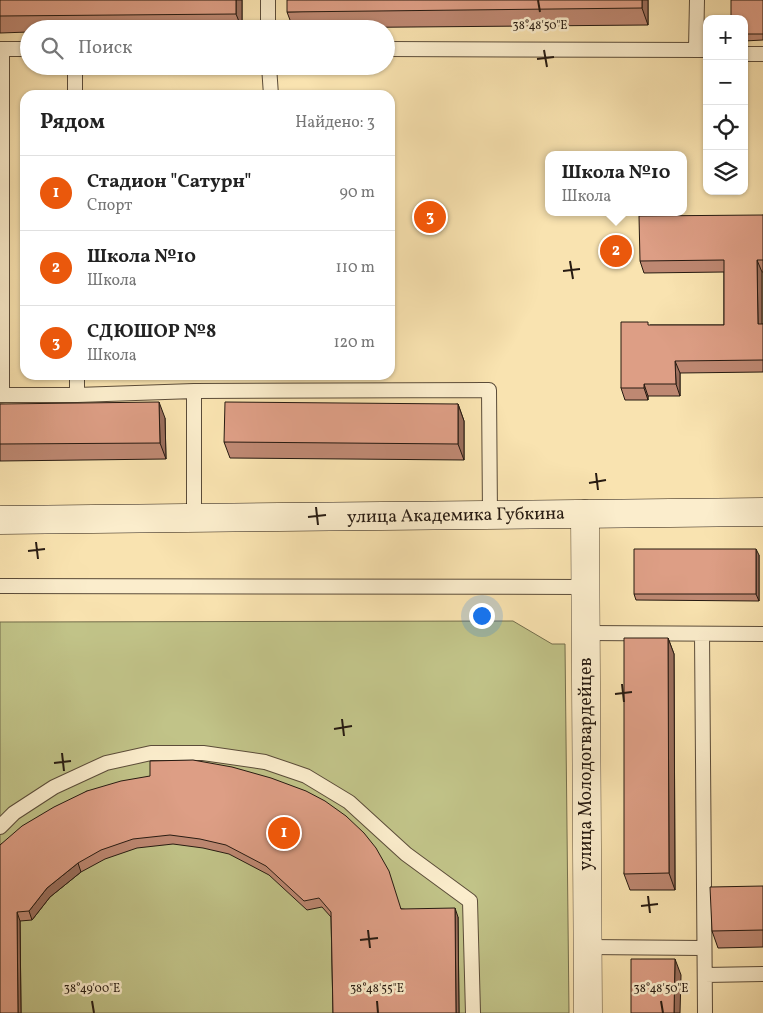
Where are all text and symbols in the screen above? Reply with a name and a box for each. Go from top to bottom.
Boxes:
map controls [703,15,748,195]
button: + [703,15,748,60]
text: 38°48'50"E [512,18,568,34]
search box [20,20,395,75]
icon: search [38,34,66,62]
text: Поиск [78,35,132,61]
button: − [703,60,748,105]
button: locate [703,105,748,150]
text: Рядом [40,108,105,137]
text: Найдено: 3 [295,112,375,134]
button: layers [703,150,748,195]
popup [545,151,687,216]
text: Школа №10 [562,160,670,186]
text: Стадион "Сатурн" [87,169,251,195]
text: 1 [53,182,59,204]
text: 90 m [339,182,375,204]
text: Школа [562,186,611,208]
text: Спорт [87,195,132,217]
pin: 3 [414,198,446,236]
pin: 2 [600,232,632,270]
text: Школа №10 [87,244,196,270]
text: 2 [52,257,60,279]
text: 110 m [336,257,375,279]
text: Школа [87,270,137,292]
text: СДЮШОР №8 [87,319,216,345]
text: 3 [52,332,60,354]
text: 120 m [333,332,375,354]
text: Школа [87,345,137,367]
street label: улица Академика Губкина [347,502,565,530]
your location [469,603,495,629]
street label: улица Молодогвардейцев [574,657,599,871]
pin: 1 [268,814,300,852]
text: 38°49'00"E [64,981,120,997]
text: 38°48'55"E [350,981,404,997]
text: 38°48'50"E [633,981,689,997]

